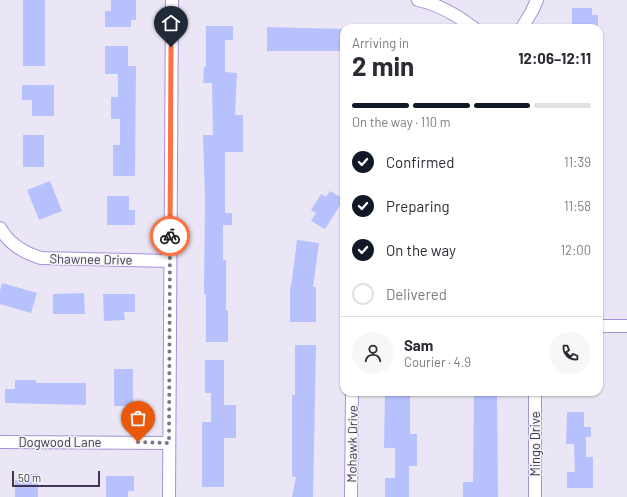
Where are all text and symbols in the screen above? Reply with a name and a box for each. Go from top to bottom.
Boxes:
pin [154,6,188,47]
icon: home [160,12,182,34]
text: Arriving in [352,35,409,51]
text: 12:06–12:11 [518,49,591,67]
text: 2 min [352,50,414,81]
text: On the way · 110 m [352,114,450,130]
icon: check [352,151,374,173]
text: Confirmed [386,153,454,171]
text: 11:39 [564,154,591,170]
icon: check [352,195,374,217]
text: Preparing [386,197,450,215]
text: 11:58 [564,198,591,214]
courier [150,216,190,256]
icon: bike [159,225,181,247]
icon: check [352,239,374,261]
text: On the way [386,241,456,259]
text: 12:00 [560,242,591,258]
street label: Shawnee Drive [49,250,133,268]
text: Delivered [386,285,447,303]
button: person [352,332,394,374]
button: phone [549,332,591,374]
text: Sam [404,336,433,354]
text: Courier · 4.9 [404,354,471,370]
pin [121,401,155,442]
street label: Mohawk Drive [343,405,361,483]
icon: bag [127,407,149,429]
street label: Mingo Drive [527,411,543,477]
street label: Dogwood Lane [19,434,102,450]
scale bar [12,469,100,488]
text: 50 m [18,471,41,484]

